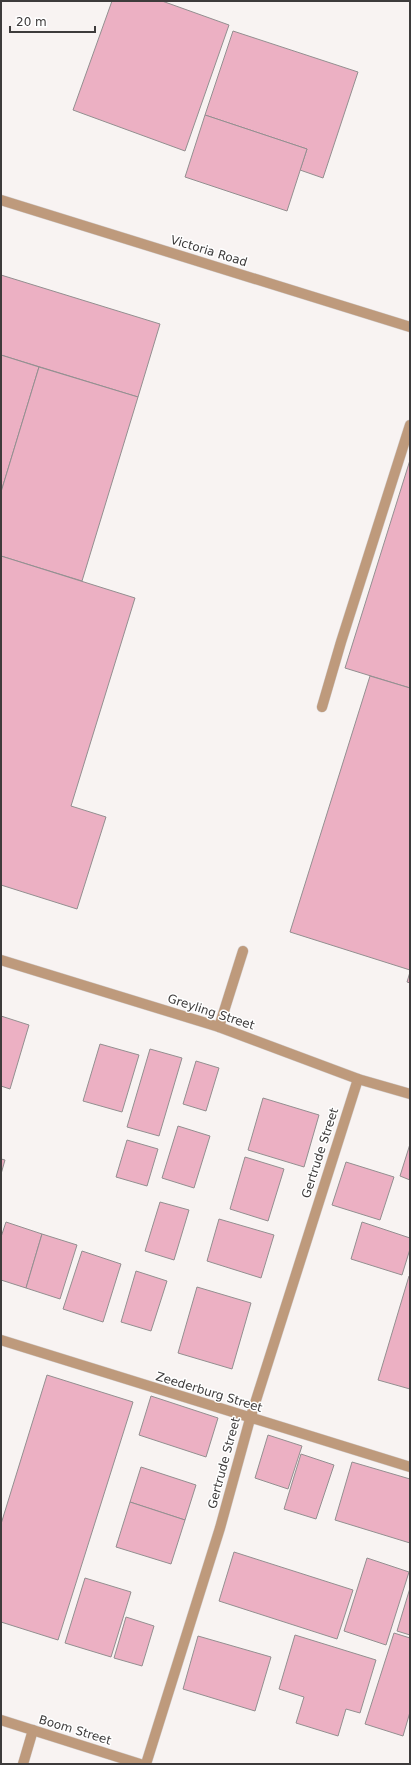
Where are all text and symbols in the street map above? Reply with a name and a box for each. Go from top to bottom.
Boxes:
scale bar [10,8,95,34]
text: 20 m [16,15,47,29]
street label: Victoria Road [169,233,249,269]
street label: Greyling Street [166,991,257,1033]
street label: Gertrude Street [299,1106,341,1200]
street label: Zeederburg Street [154,1369,264,1415]
street label: Gertrude Street [205,1415,243,1510]
street label: Boom Street [37,1712,113,1748]

